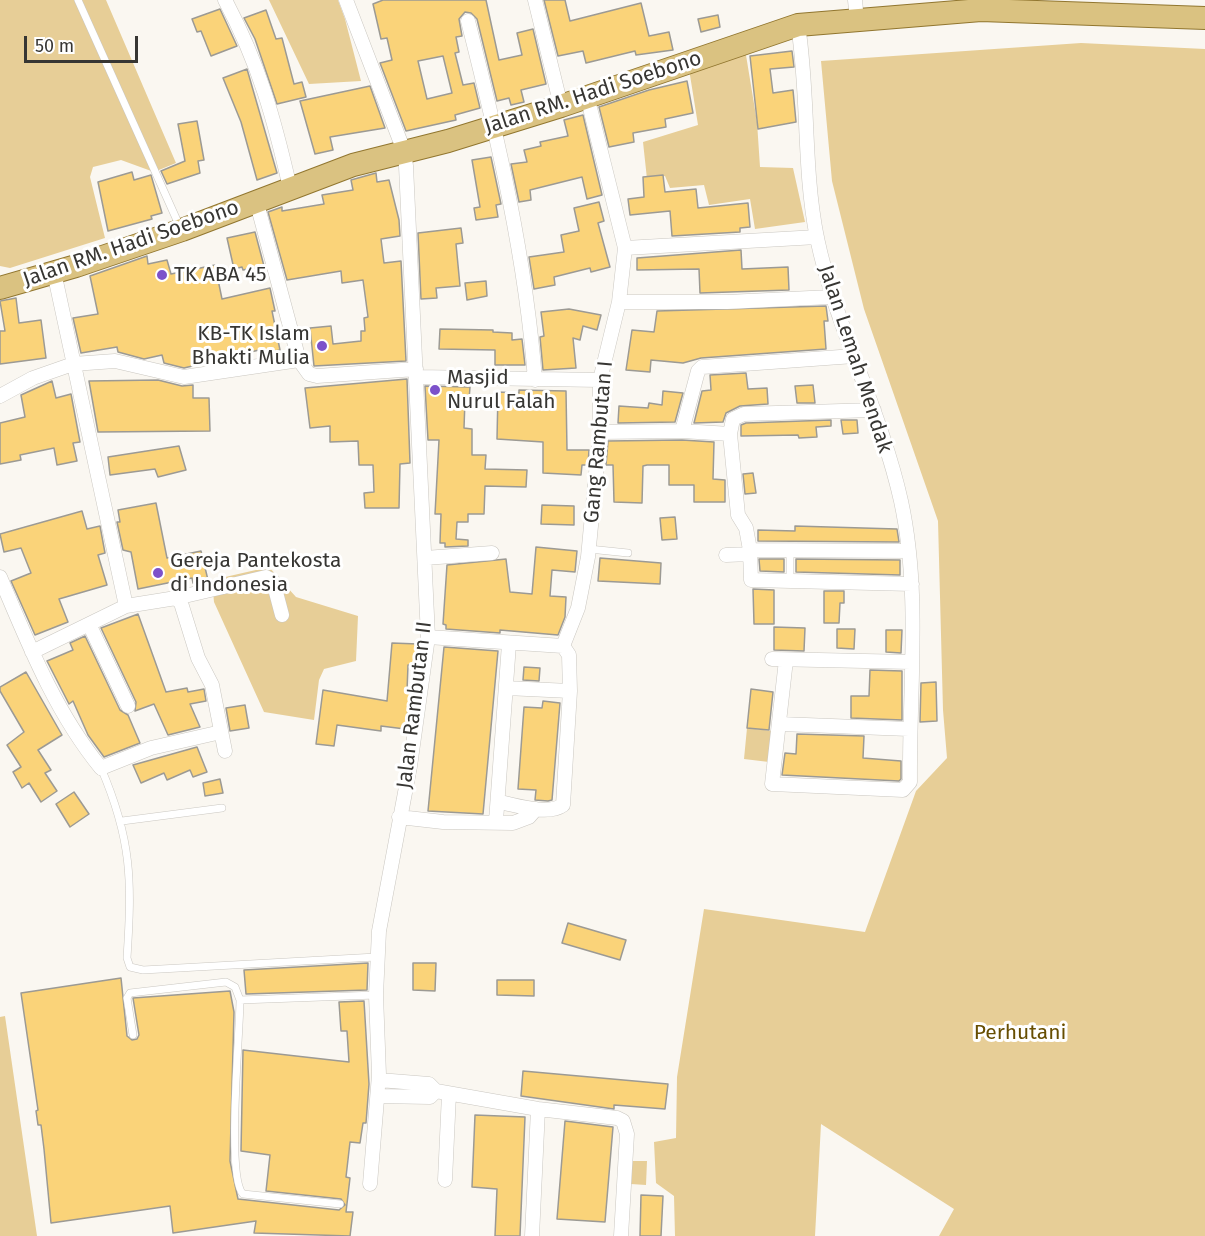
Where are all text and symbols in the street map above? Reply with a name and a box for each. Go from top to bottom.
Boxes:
scale bar [27,24,141,62]
text: 50 m [35,35,74,57]
street label: Jalan RM. Hadi Soebono [481,46,705,140]
street label: Jalan RM. Hadi Soebono [20,195,242,293]
place label: TK ABA 45 [174,262,267,288]
street label: Jalan Lemah Mendak [813,262,897,456]
marker: TK ABA 45 [155,268,169,282]
place label: KB-TK Islam Bhakti Mulia [192,321,310,371]
marker: KB-TK Islam Bhakti Mulia [315,339,329,353]
street label: Gang Rambutan I [579,360,619,524]
place label: Masjid Nurul Falah [447,365,556,415]
marker: Masjid Nurul Falah [428,383,442,397]
place label: Gereja Pantekosta di Indonesia [170,548,341,598]
marker: Gereja Pantekosta di Indonesia [151,566,165,580]
street label: Jalan Rambutan II [392,620,438,790]
park label: Perhutani [974,1020,1066,1046]

